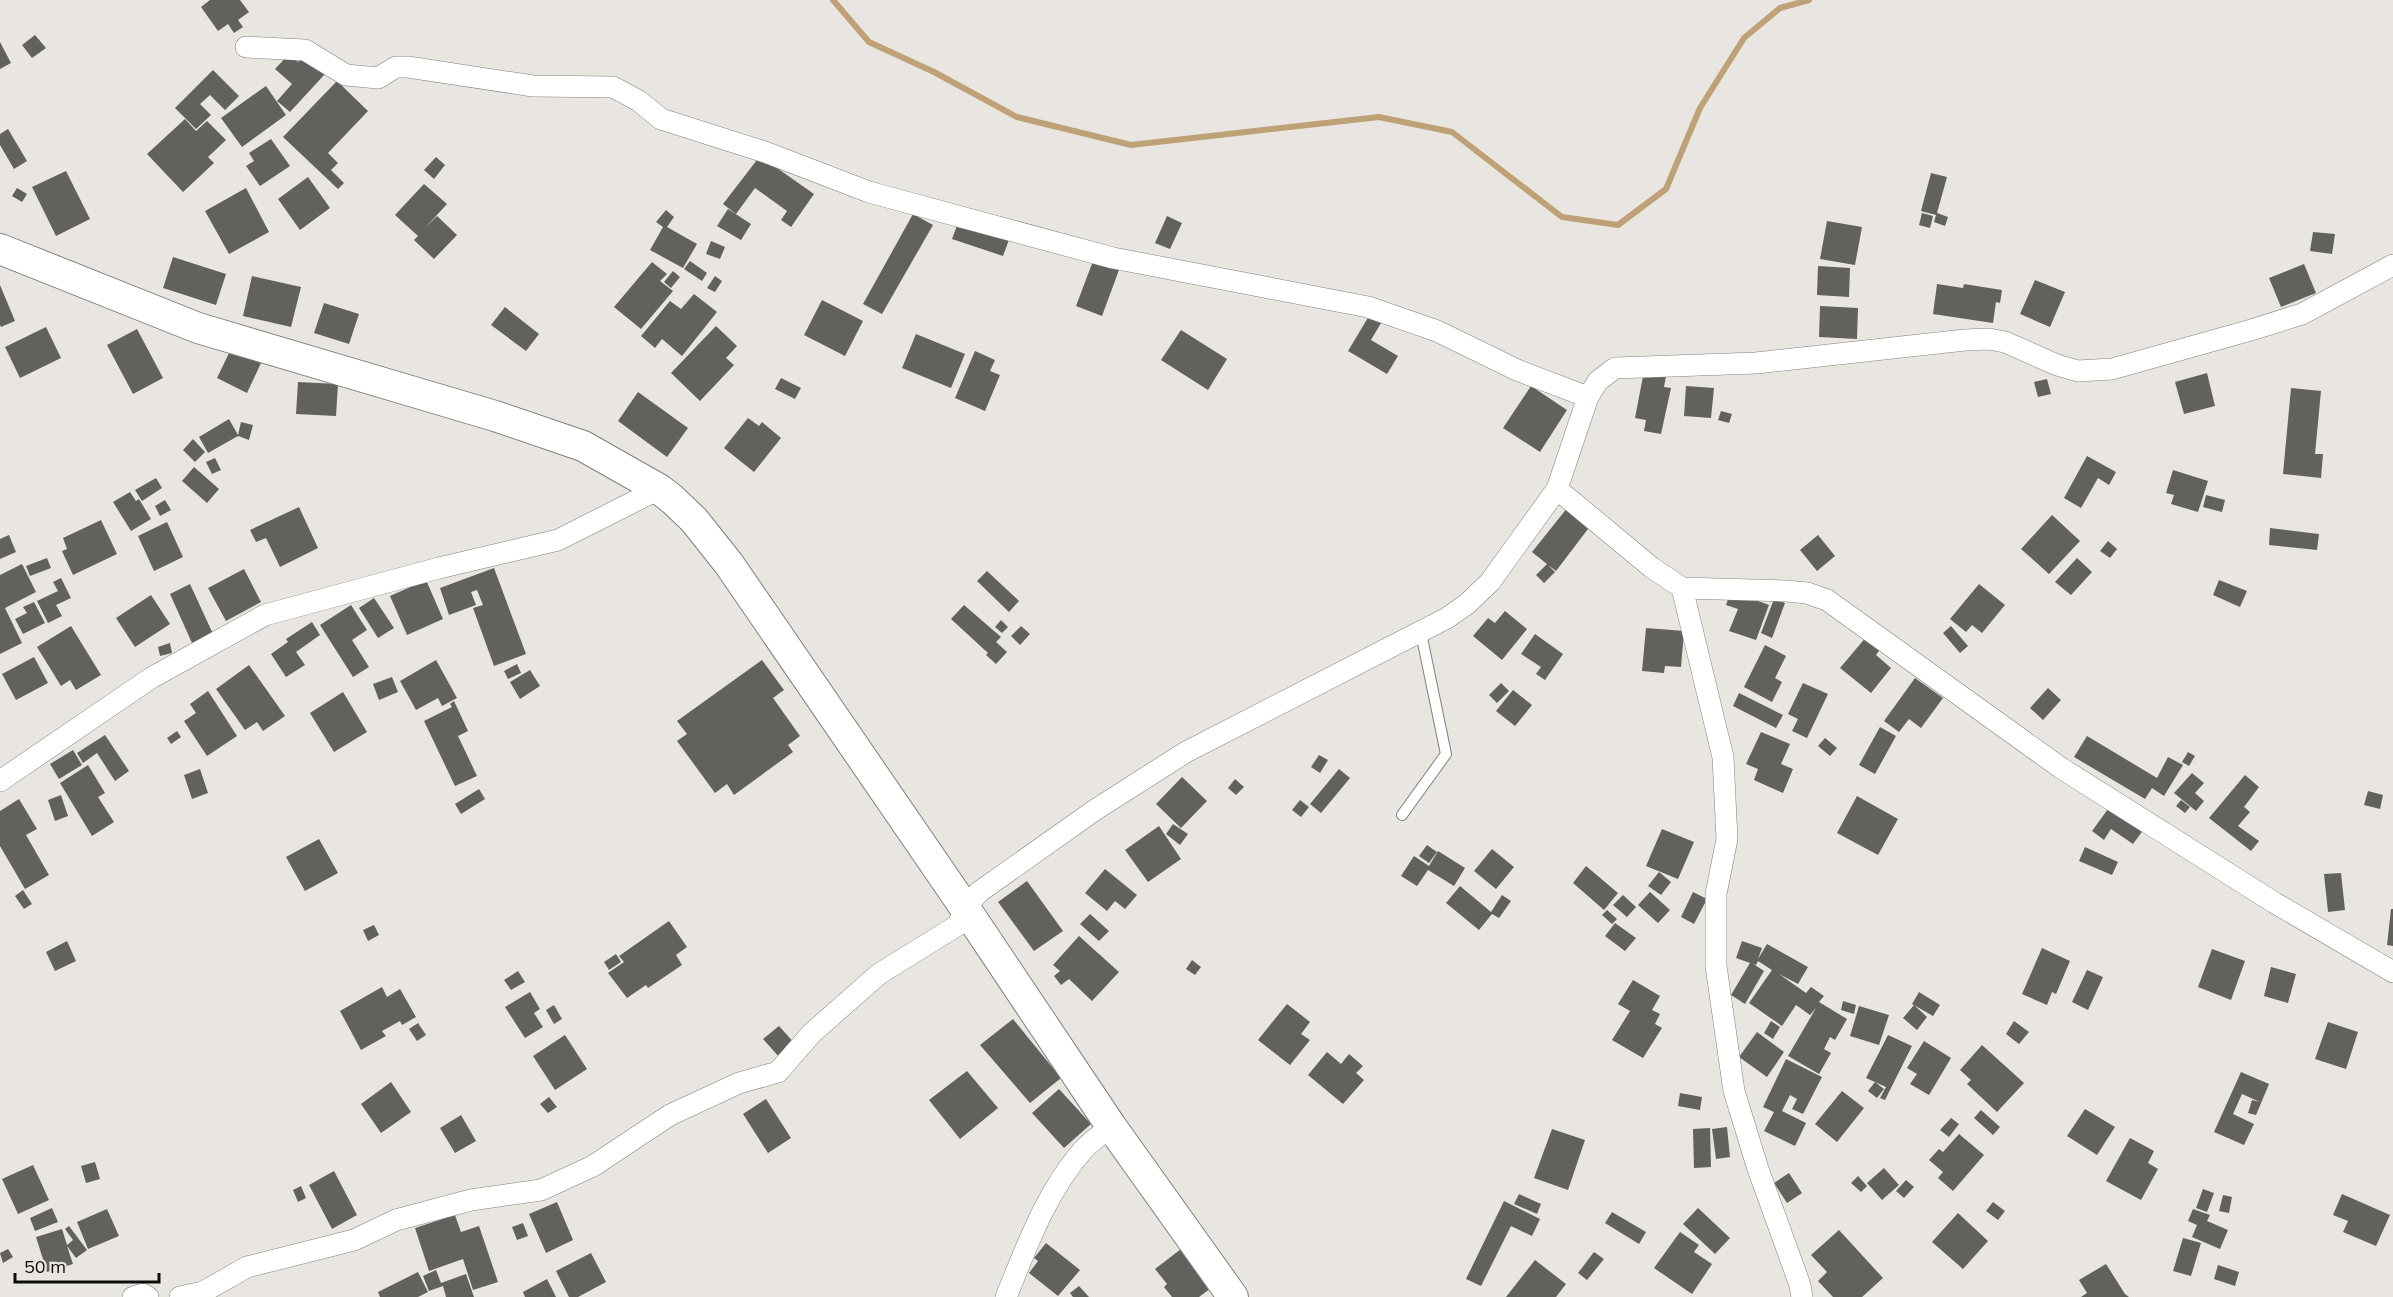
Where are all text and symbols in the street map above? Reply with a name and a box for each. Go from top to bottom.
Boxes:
scale bar [15,1246,159,1284]
text: 50 m [24,1255,66,1278]

